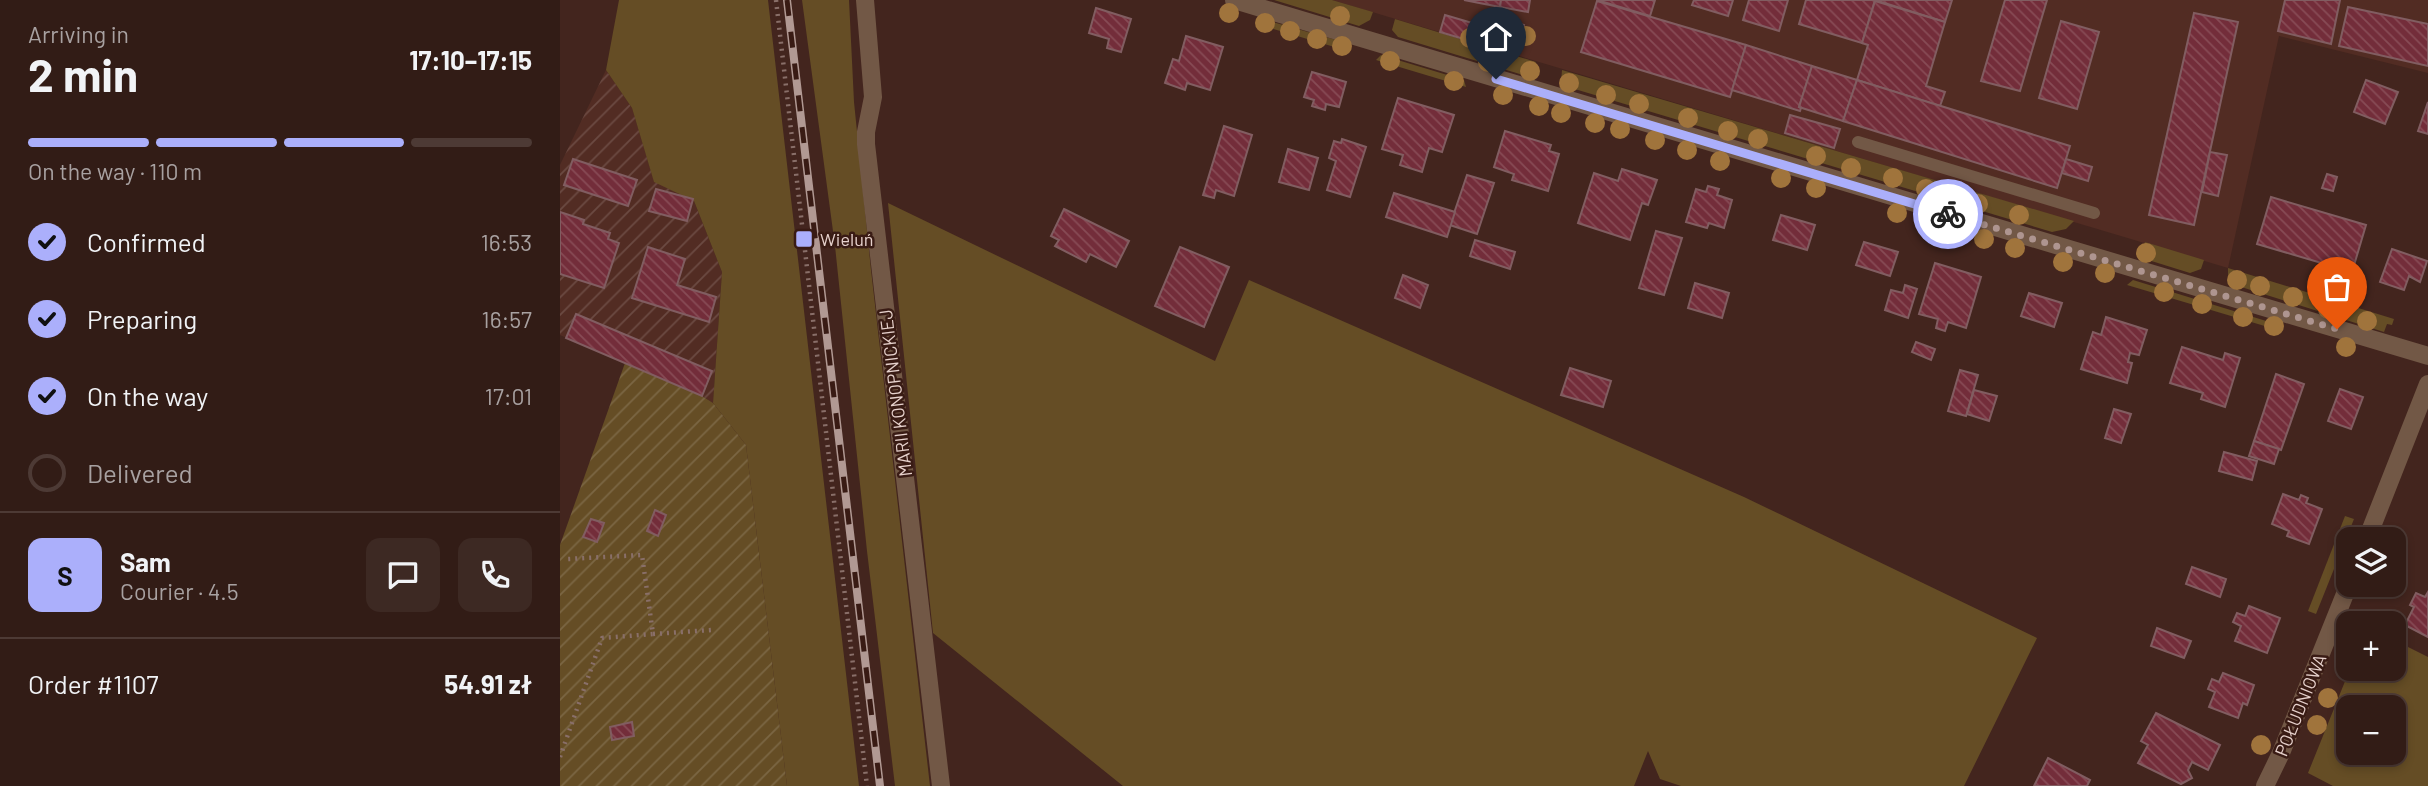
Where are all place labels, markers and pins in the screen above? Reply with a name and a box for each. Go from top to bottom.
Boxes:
pin [1466,7,1526,79]
place label: Wieluń [820,228,873,250]
marker: Wieluń [794,229,814,249]
pin [2307,257,2367,329]

